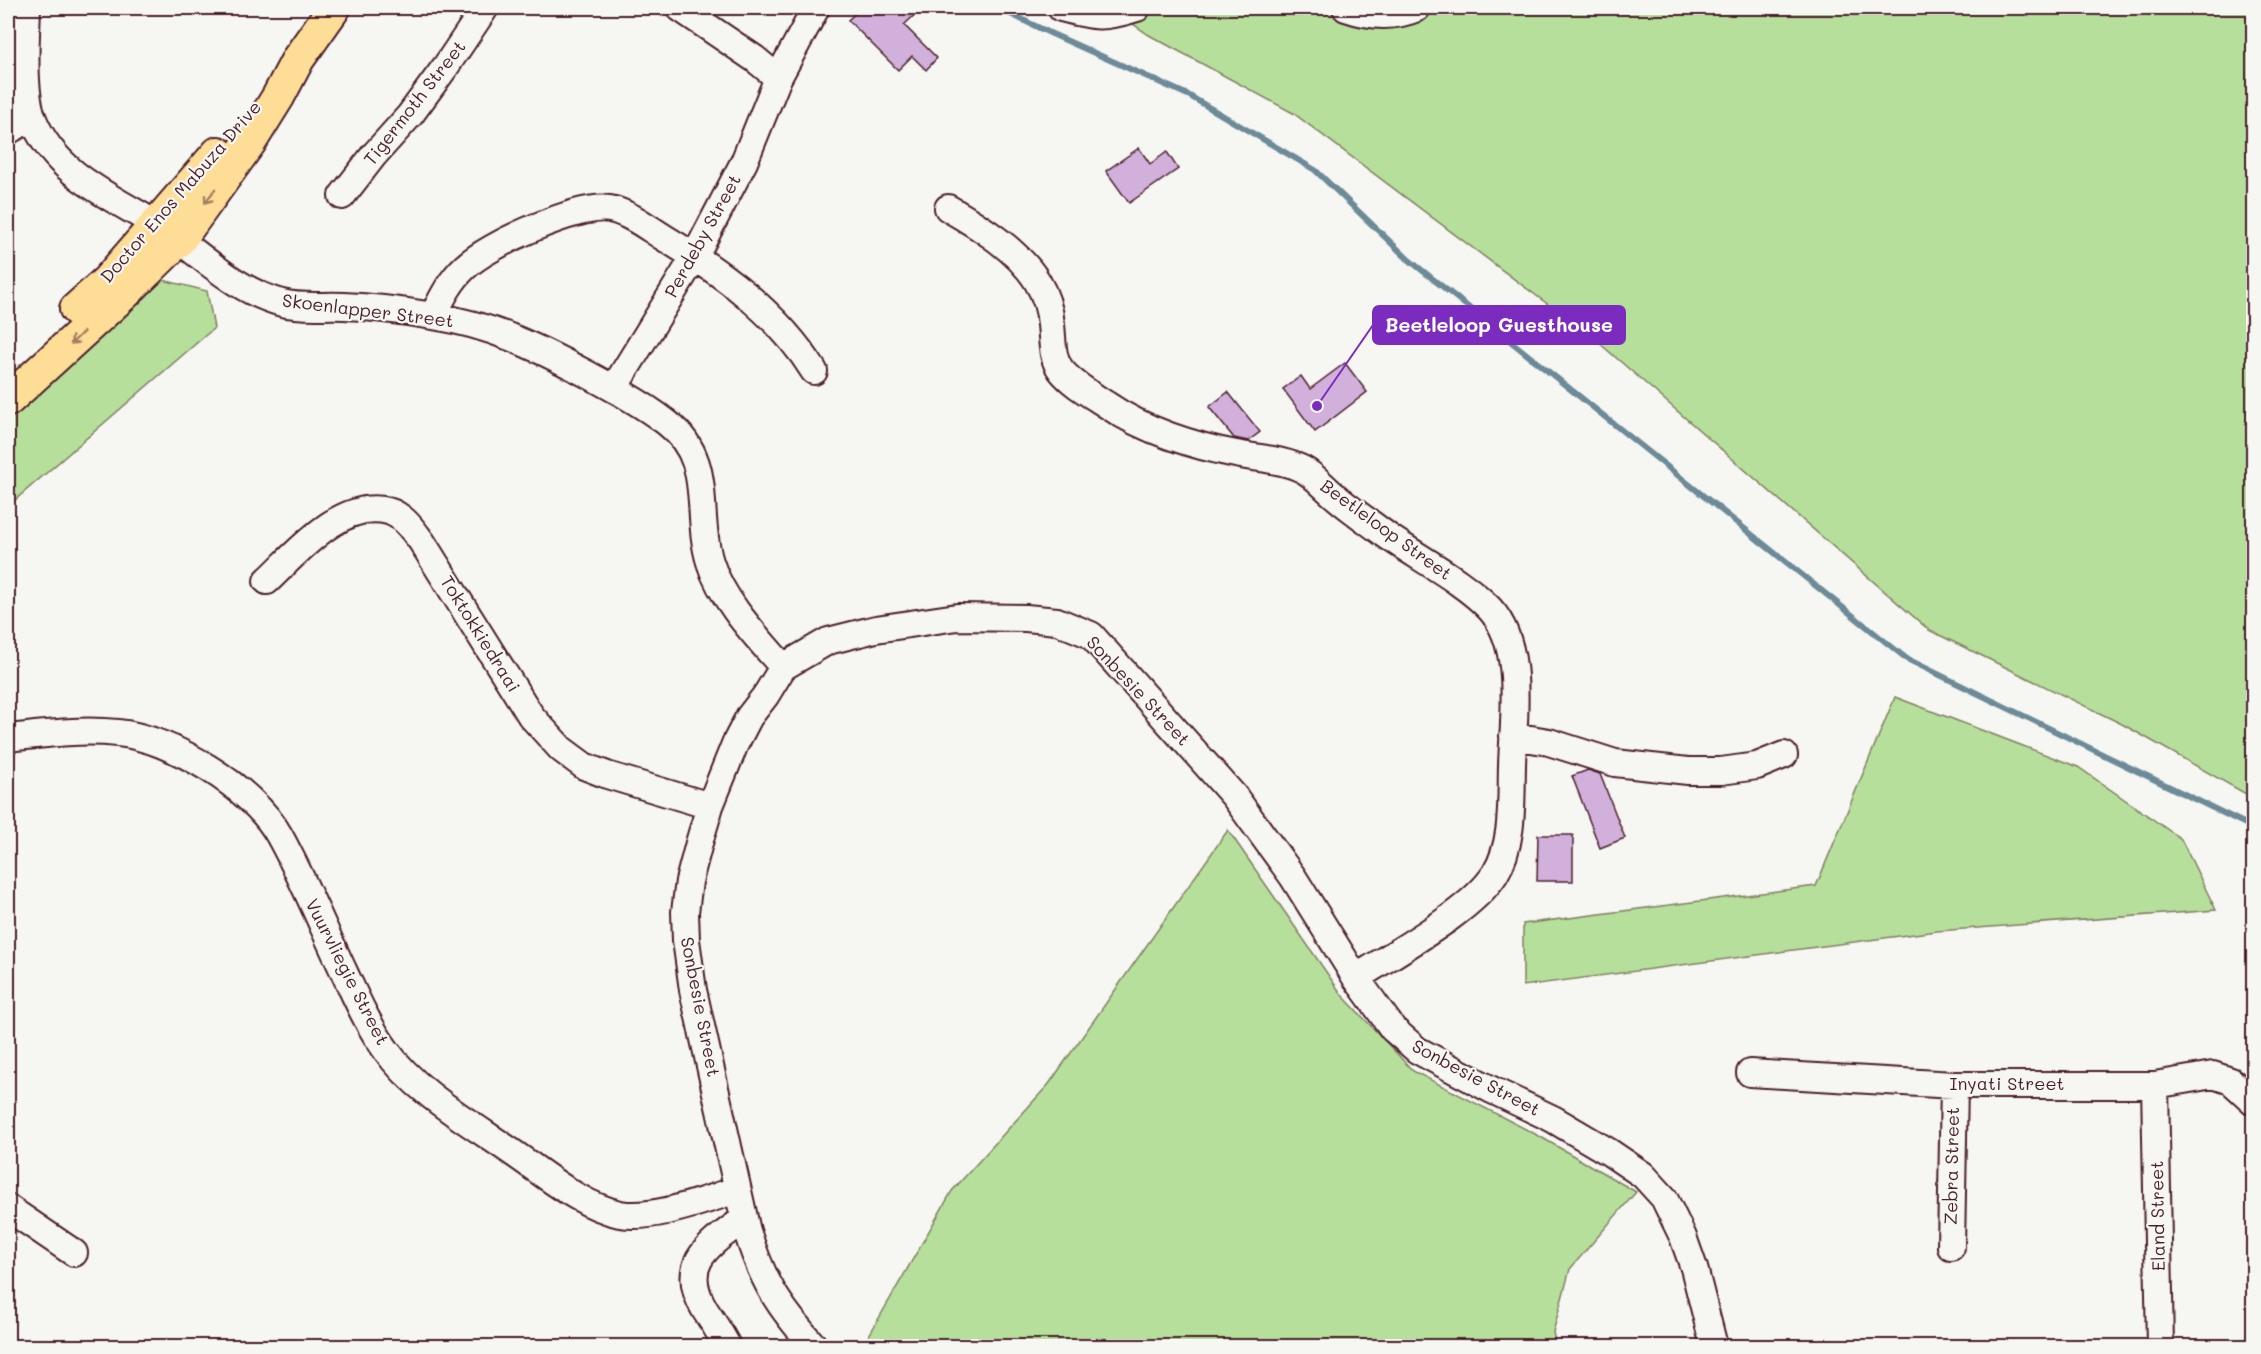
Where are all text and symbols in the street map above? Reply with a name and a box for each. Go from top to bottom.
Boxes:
street label: Tigermoth Street [358,35,471,170]
street label: Doctor Enos Mabuza Drive [94,95,266,287]
street label: Perdeby Street [658,169,746,302]
one-way arrow [204,188,217,204]
street label: Skoenlapper Street [281,288,455,332]
callout: Beetleloop Guesthouse [1373,306,1625,344]
text: Beetleloop Guesthouse [1385,311,1613,337]
one-way arrow [70,331,85,345]
street label: Beetleloop Street [1316,473,1457,585]
street label: Toktokkiedraai [435,571,526,696]
street label: Sonbesie Street [1082,630,1196,750]
street label: Vuurvliegie Street [301,894,395,1049]
street label: Sonbesie Street [676,935,726,1079]
street label: Sonbesie Street [1408,1033,1545,1121]
street label: Inyati Street [1950,1071,2064,1095]
street label: Zebra Street [1938,1107,1964,1225]
street label: Eland Street [2144,1161,2170,1271]

